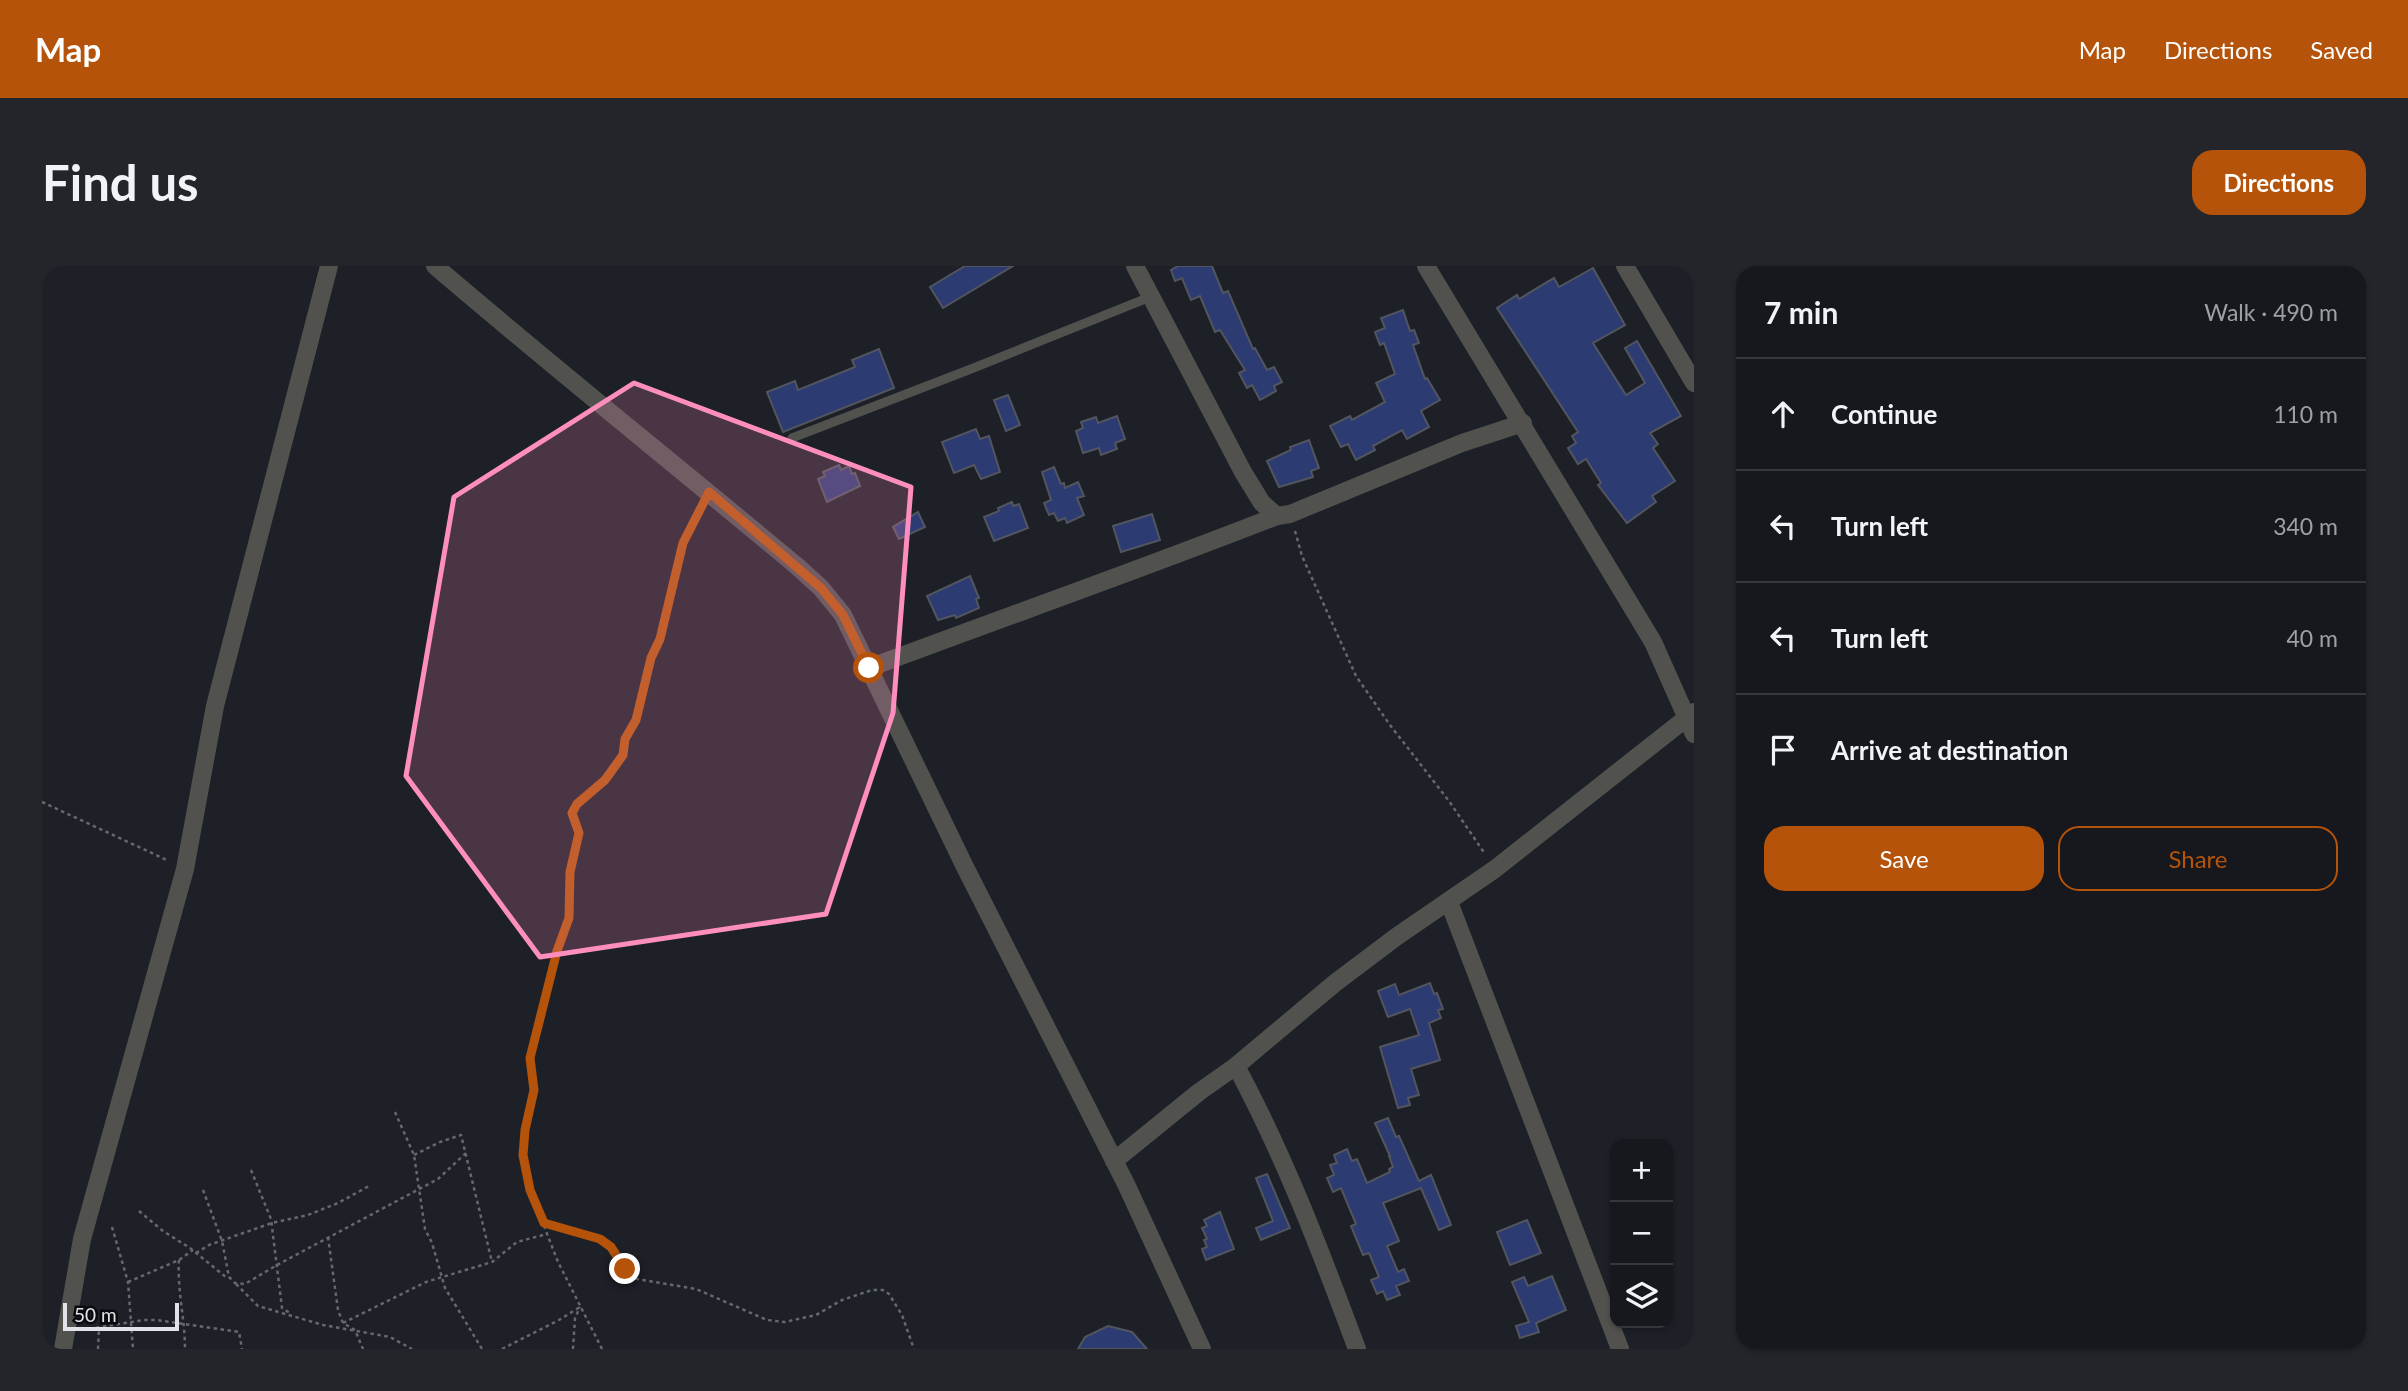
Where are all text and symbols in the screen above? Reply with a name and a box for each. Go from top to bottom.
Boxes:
text: Map [35,29,101,69]
text: Map [2079,35,2126,64]
text: Directions [2164,35,2272,64]
text: Saved [2310,35,2373,64]
button: Directions [2192,150,2366,215]
text: Find us [42,153,199,211]
text: 7 min [1764,294,1838,330]
text: Walk · 490 m [2204,298,2338,326]
icon: ahead [1764,395,1802,433]
text: Continue [1831,398,1937,430]
text: 110 m [2273,400,2338,428]
icon: left [1764,507,1802,545]
text: Turn left [1831,510,1928,542]
text: 340 m [2273,512,2338,540]
icon: left [1764,619,1802,657]
text: Turn left [1831,622,1928,654]
text: 40 m [2287,624,2338,652]
route start [853,652,884,683]
icon: arrive [1764,731,1802,769]
text: Arrive at destination [1831,734,2068,766]
button: Save [1764,826,2044,891]
button: Share [2058,826,2338,891]
map controls [1610,1139,1673,1328]
button: + [1610,1139,1673,1202]
button: − [1610,1202,1673,1265]
route end [609,1253,640,1284]
button: layers [1610,1265,1673,1328]
scale bar [63,1300,178,1332]
text: 50 m [74,1303,117,1326]

